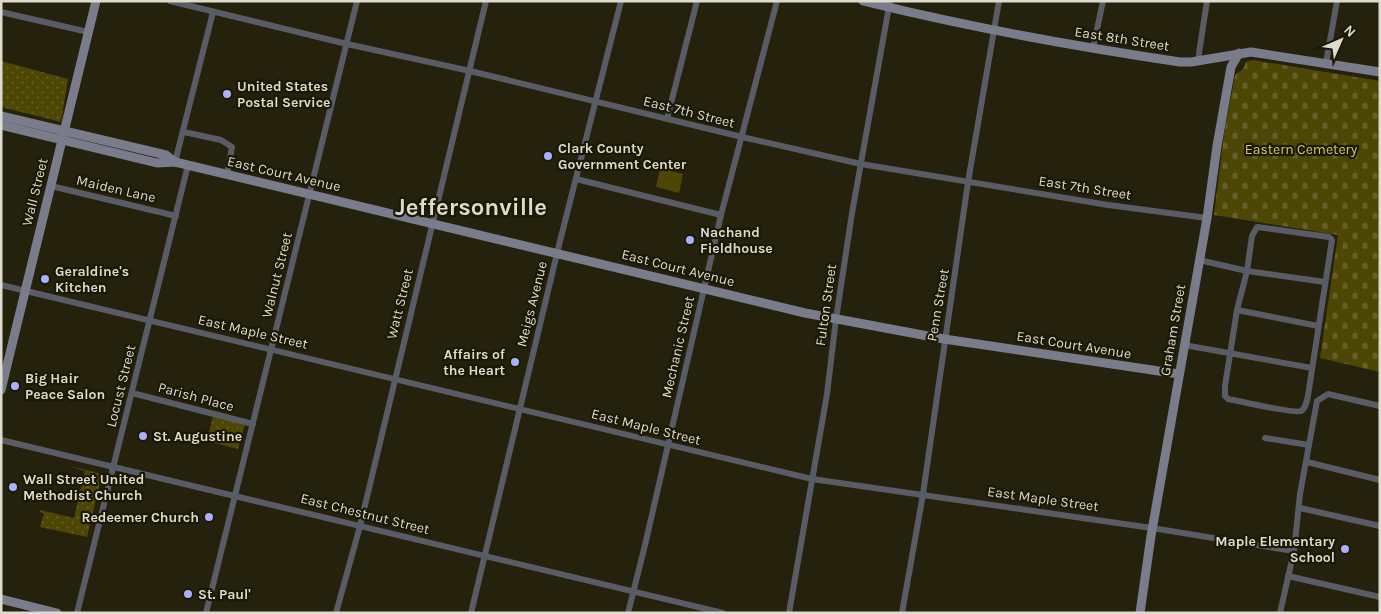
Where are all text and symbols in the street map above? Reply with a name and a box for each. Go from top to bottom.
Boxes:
north arrow [1316,15,1366,65]
text: N [1340,22,1359,41]
street label: East 8th Street [1073,23,1171,55]
place label: United States Postal Service [237,78,331,111]
marker: United States Postal Service [221,88,233,100]
street label: East 7th Street [642,92,736,132]
place label: Clark County Government Center [558,140,687,173]
park label: Eastern Cemetery [1245,141,1358,158]
marker: Clark County Government Center [542,150,554,162]
street label: East Court Avenue [226,153,342,195]
street label: Wall Street [18,156,52,228]
street label: Maiden Lane [75,172,157,206]
street label: East 7th Street [1037,172,1133,204]
district label: Jeffersonville [395,193,547,221]
place label: Nachand Fieldhouse [700,224,773,257]
street label: Walnut Street [258,230,296,320]
marker: Nachand Fieldhouse [684,234,696,246]
street label: East Court Avenue [620,246,736,290]
street label: Meigs Avenue [513,259,551,349]
place label: Geraldine's Kitchen [55,263,129,296]
street label: Fulton Street [812,263,840,347]
street label: Watt Street [383,267,417,341]
street label: Penn Street [923,267,953,343]
marker: Geraldine's Kitchen [39,273,51,285]
street label: Graham Street [1157,283,1189,377]
street label: Mechanic Street [658,294,698,400]
street label: East Maple Street [196,311,310,353]
street label: East Court Avenue [1015,328,1133,362]
street label: Locust Street [103,343,139,429]
place label: Affairs of the Heart [443,346,506,379]
marker: Affairs of the Heart [509,356,521,368]
place label: Big Hair Peace Salon [25,370,105,403]
street label: Parish Place [156,379,236,415]
marker: Big Hair Peace Salon [9,380,21,392]
street label: East Maple Street [590,405,702,449]
place label: St. Augustine [153,428,242,445]
marker: St. Augustine [137,430,149,442]
place label: Wall Street United Methodist Church [23,471,144,504]
marker: Wall Street United Methodist Church [7,481,19,493]
street label: East Maple Street [986,483,1100,515]
street label: East Chestnut Street [299,490,431,538]
place label: Redeemer Church [81,509,199,526]
marker: Redeemer Church [203,511,215,523]
place label: Maple Elementary School [1215,533,1335,566]
marker: Maple Elementary School [1339,543,1351,555]
place label: St. Paul' [198,586,251,603]
marker: St. Paul' [182,588,194,600]

